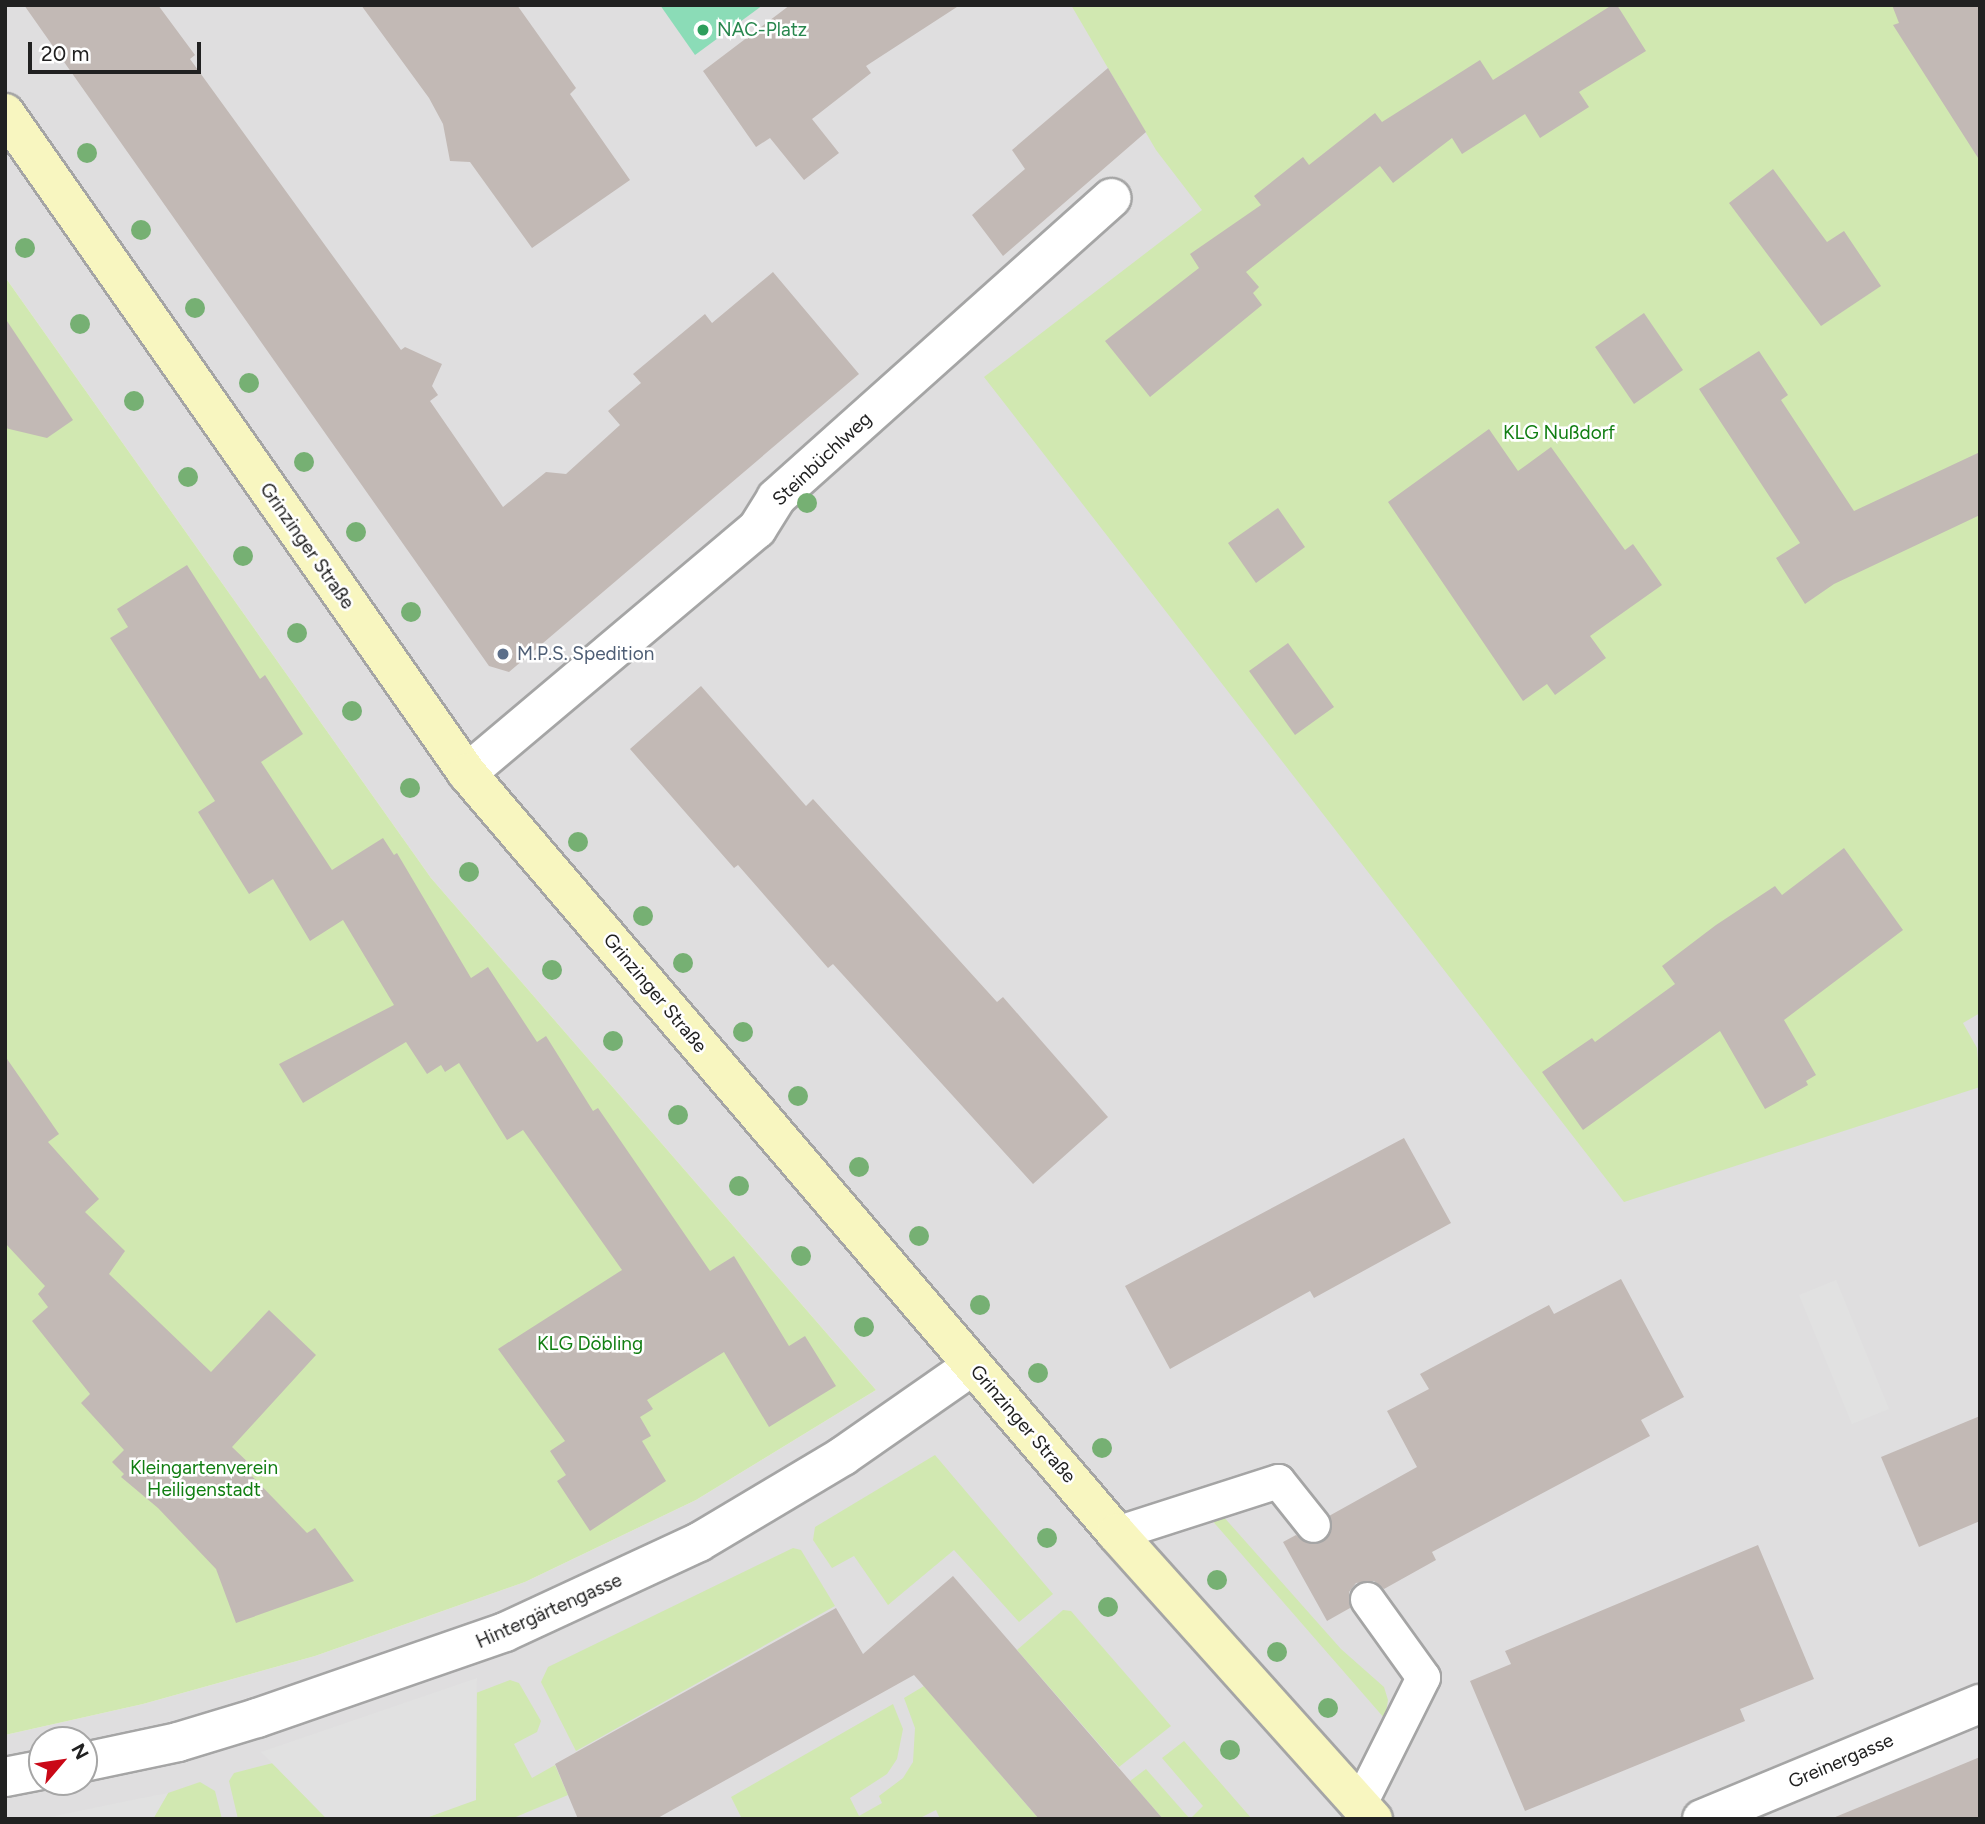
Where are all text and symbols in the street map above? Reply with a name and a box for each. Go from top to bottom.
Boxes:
place label: NAC-Platz [717,19,807,41]
marker: NAC-Platz [695,22,711,38]
scale bar [32,28,205,72]
text: 20 m [41,41,89,66]
street label: Steinbüchlweg [768,407,876,511]
park label: KLG Nußdorf [1503,422,1615,444]
street label: Grinzinger Straße [255,478,359,614]
place label: M.P.S. Spedition [517,643,654,665]
marker: M.P.S. Spedition [495,646,511,662]
street label: Grinzinger Straße [598,929,712,1057]
park label: KLG Döbling [537,1333,643,1355]
street label: Grinzinger Straße [966,1360,1080,1488]
park label: Kleingartenverein Heiligenstadt [130,1457,278,1501]
street label: Hintergärtengasse [472,1569,626,1653]
north arrow [28,1726,98,1796]
street label: Greinergasse [1785,1729,1897,1793]
text: N [66,1740,94,1764]

